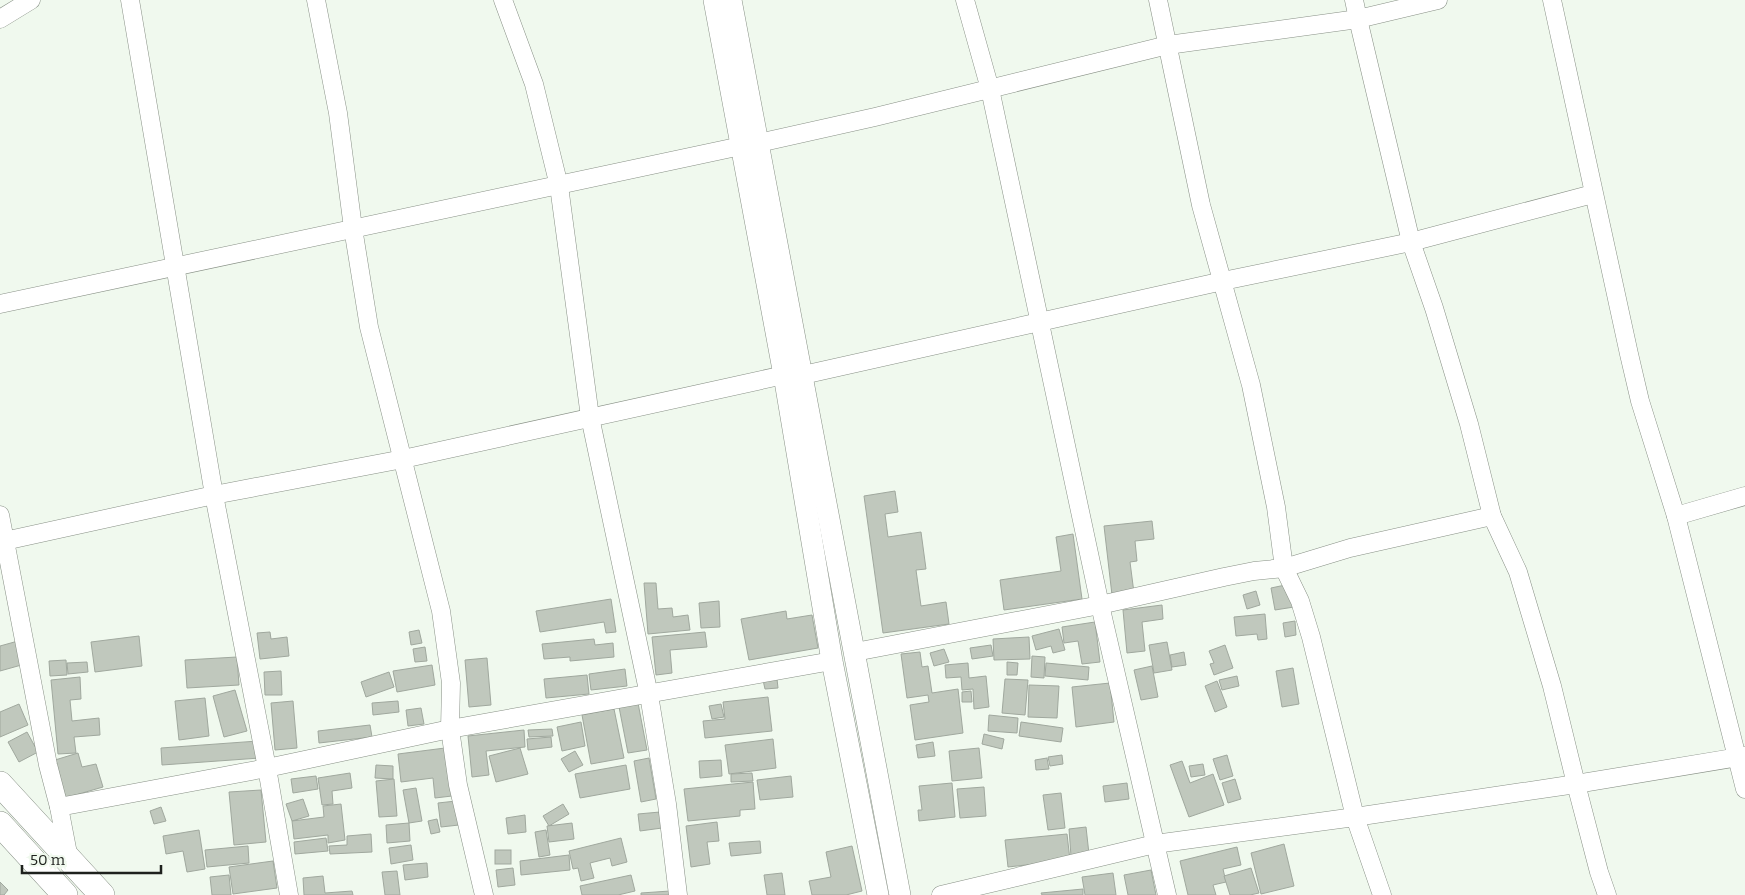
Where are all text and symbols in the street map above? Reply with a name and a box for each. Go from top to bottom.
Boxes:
scale bar [22,842,161,874]
text: 50 m [30,851,66,869]

